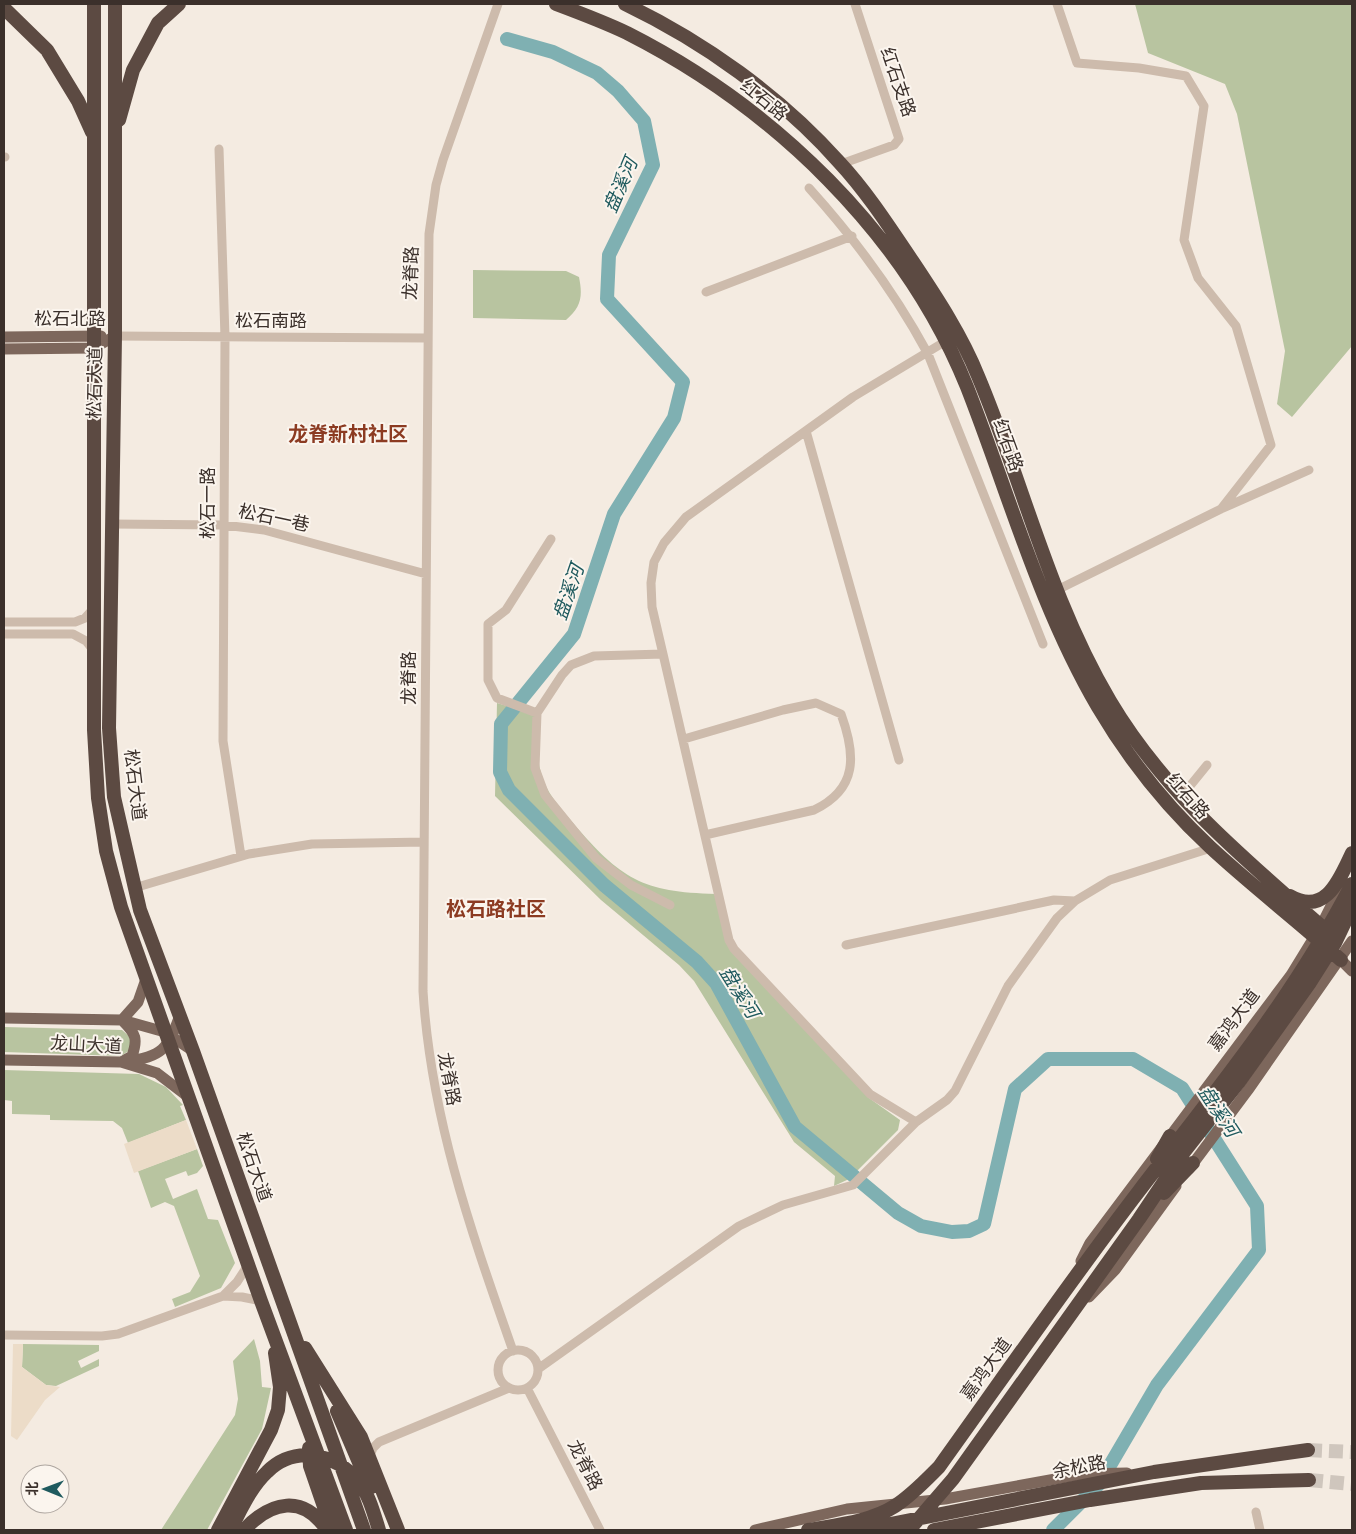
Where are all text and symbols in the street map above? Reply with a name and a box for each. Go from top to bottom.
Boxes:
street label: 红石支路 [876,44,920,120]
street label: 红石路 [736,74,792,126]
water label: 盘溪河 [599,151,644,216]
street label: 龙脊路 [399,246,423,300]
street label: 松石北路 [34,308,106,330]
street label: 松石南路 [235,310,307,332]
street label: 松石大道 [83,347,107,419]
street label: 红石路 [988,416,1028,474]
district label: 龙脊新村社区 [288,422,408,446]
street label: 松石一路 [197,467,219,539]
street label: 松石一巷 [236,500,312,536]
water label: 盘溪河 [548,558,590,623]
street label: 龙脊路 [398,651,420,705]
street label: 松石大道 [120,748,150,822]
street label: 红石路 [1162,769,1214,823]
district label: 松石路社区 [446,897,546,921]
water label: 盘溪河 [715,962,767,1026]
street label: 嘉鸿大道 [1204,985,1264,1055]
street label: 龙山大道 [49,1032,123,1058]
street label: 龙脊路 [433,1050,465,1108]
water label: 盘溪河 [1193,1081,1246,1145]
street label: 松石大道 [232,1129,276,1205]
street label: 嘉鸿大道 [956,1333,1016,1405]
street label: 龙脊路 [563,1436,607,1494]
street label: 余松路 [1050,1451,1108,1483]
north arrow [20,1464,70,1514]
text: 北 [23,1482,41,1496]

